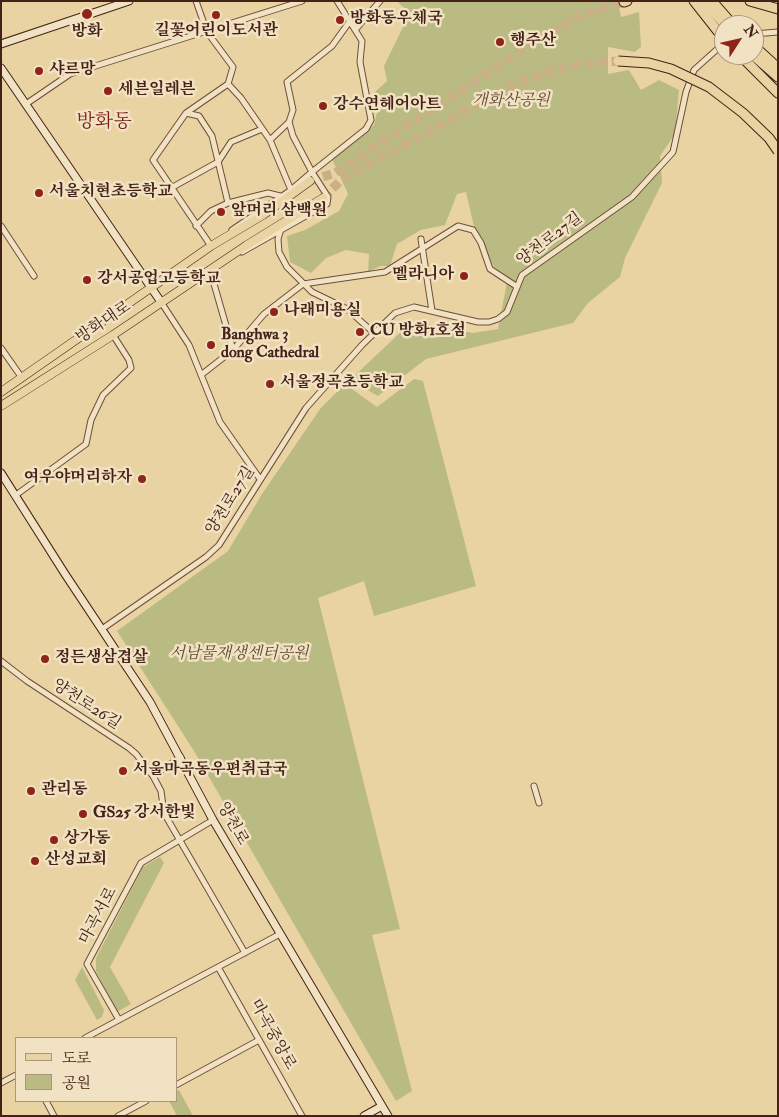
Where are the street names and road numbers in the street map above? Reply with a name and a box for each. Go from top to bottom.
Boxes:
street label: 양천로27길 [513,209,587,271]
street label: 방화대로 [73,298,135,348]
street label: 양천로27길 [202,463,260,539]
street label: 양천로26길 [48,676,124,734]
street label: 양천로 [212,799,252,849]
street label: 마곡서로 [76,884,122,948]
street label: 마곡중앙로 [245,997,299,1073]

